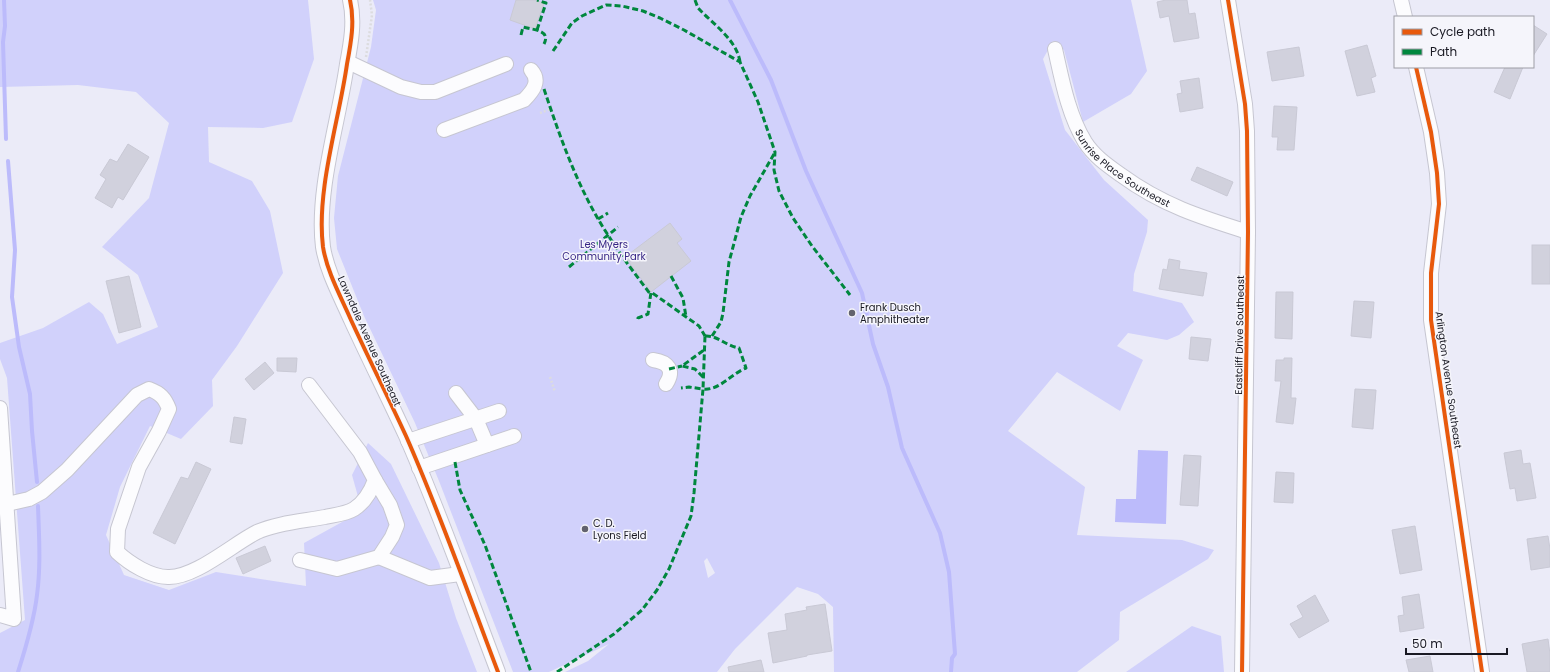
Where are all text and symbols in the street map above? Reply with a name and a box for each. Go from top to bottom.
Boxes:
legend [1394,16,1534,68]
text: Cycle path [1430,23,1495,40]
text: Path [1430,43,1457,60]
street label: Sunrise Place Southeast [1071,127,1173,211]
park label: Les Myers Community Park [562,237,647,264]
street label: Lawndale Avenue Southeast [334,274,405,409]
street label: Eastcliff Drive Southeast [1231,275,1248,395]
place label: Frank Dusch Amphitheater [860,300,929,327]
marker: Frank Dusch Amphitheater [847,308,857,318]
street label: Arlington Avenue Southeast [1431,310,1466,450]
place label: C. D. Lyons Field [593,516,647,543]
marker: C. D. Lyons Field [580,524,590,534]
scale bar [1406,630,1507,656]
text: 50 m [1412,635,1443,652]

